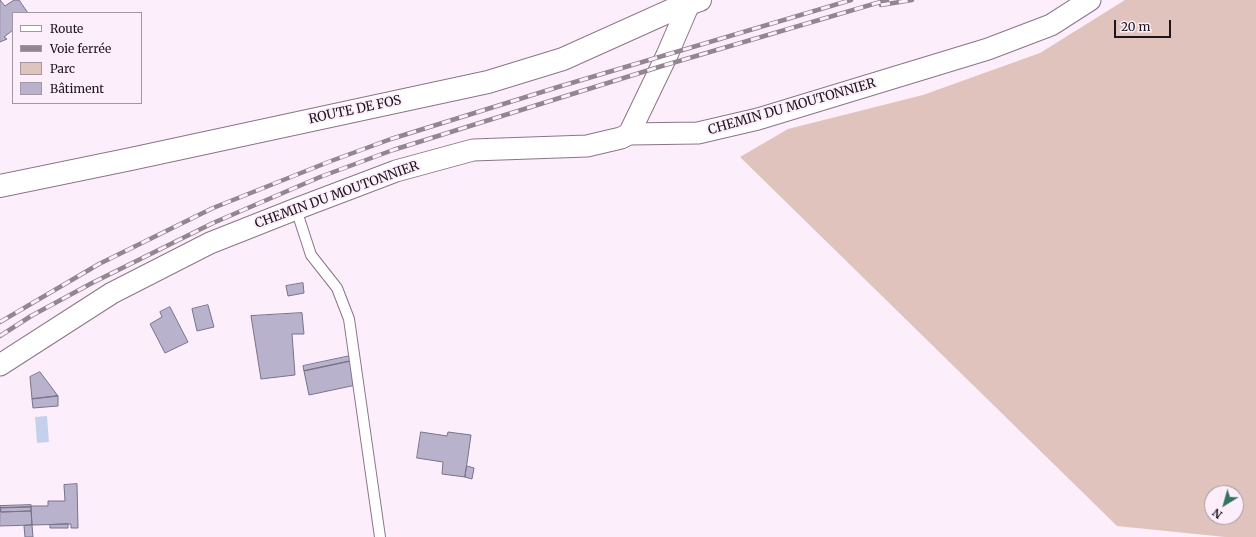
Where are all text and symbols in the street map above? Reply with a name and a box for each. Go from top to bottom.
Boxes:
legend [12,12,142,104]
scale bar [1116,12,1173,38]
text: 20 m [1121,19,1150,34]
text: Route [50,21,83,36]
text: Voie ferrée [50,41,111,56]
text: Parc [50,61,75,76]
street label: CHEMIN DU MOUTONNIER [706,76,878,138]
text: Bâtiment [50,81,104,96]
street label: ROUTE DE FOS [307,93,403,127]
street label: CHEMIN DU MOUTONNIER [253,158,421,232]
north arrow [1204,485,1244,525]
text: N [1210,506,1225,522]

